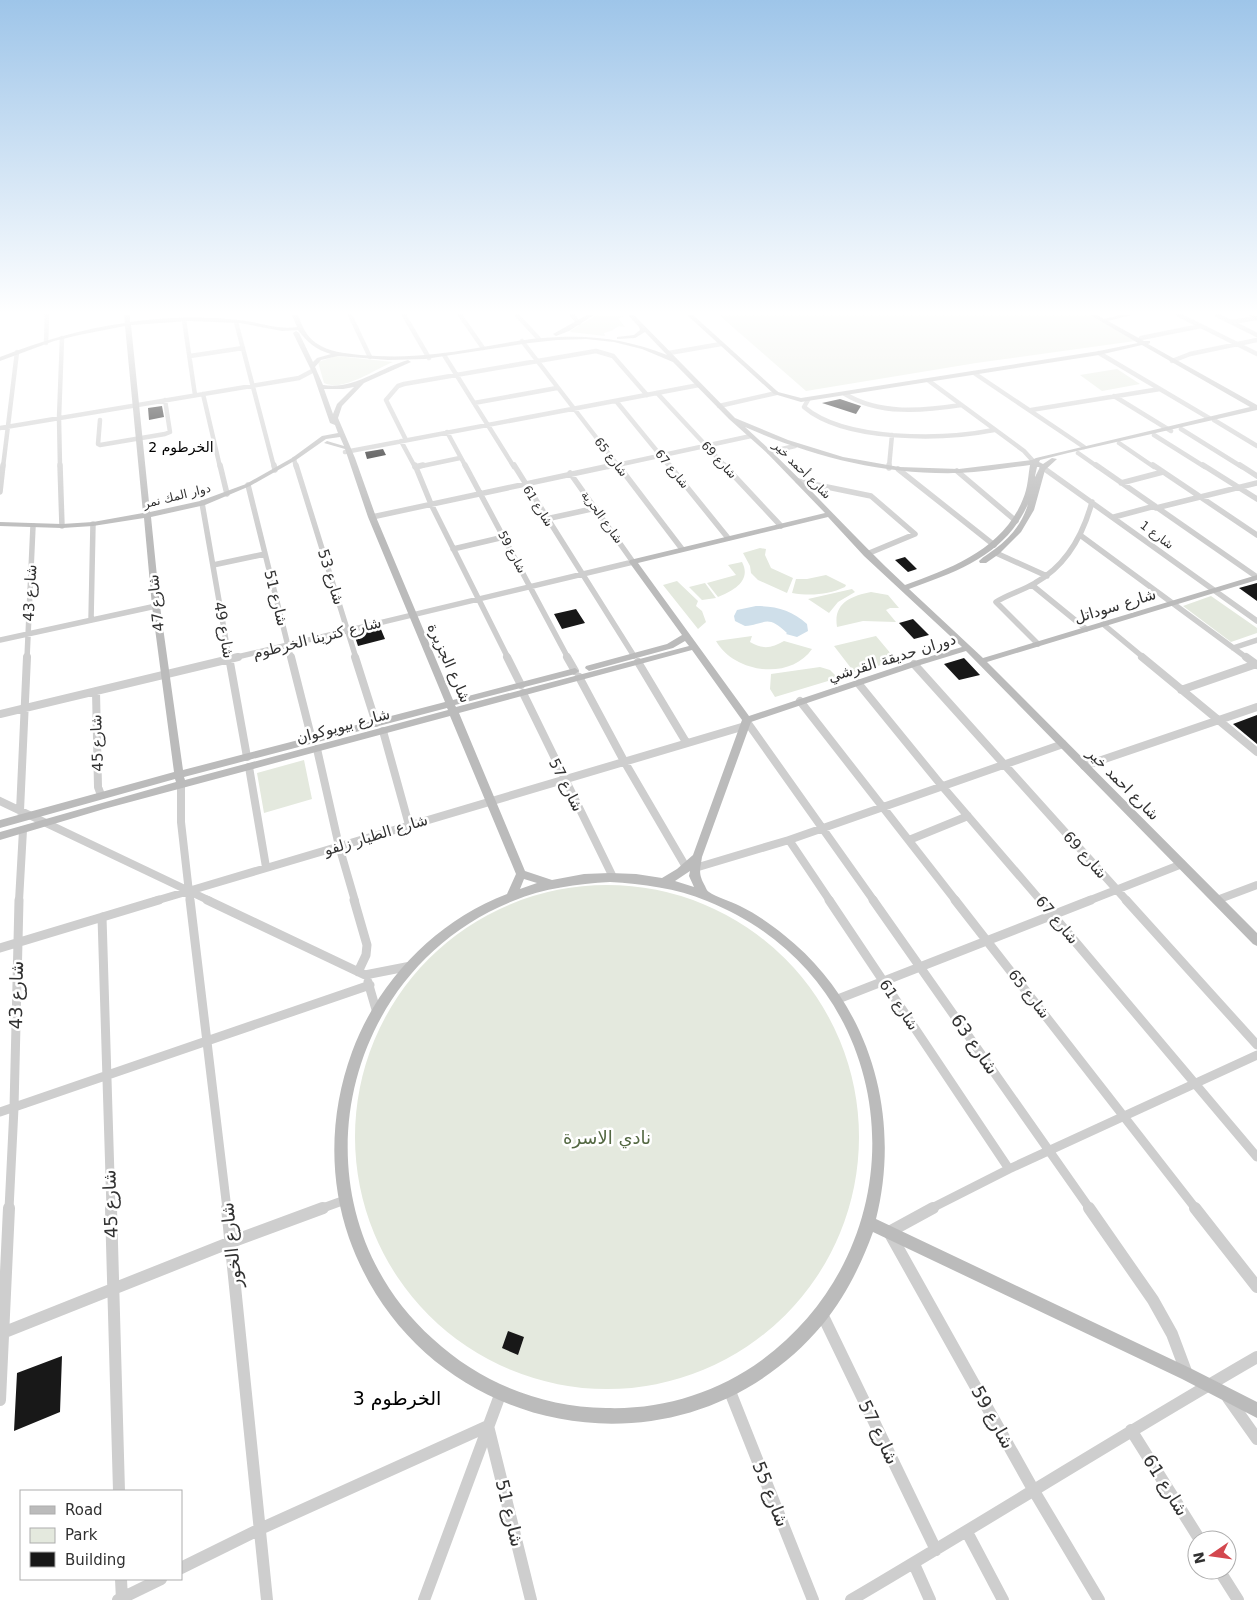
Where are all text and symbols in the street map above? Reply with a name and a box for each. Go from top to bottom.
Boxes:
street label: شارع 65 [591,435,631,480]
street label: شارع أحمد خير [769,437,835,503]
street label: شارع 69 [698,438,740,482]
district label: الخرطوم 2 [148,439,214,456]
street label: شارع 67 [651,447,692,492]
street label: دوار المك نمر [141,481,212,512]
street label: شارع 61 [519,483,556,530]
street label: شارع الحرية [577,488,626,547]
street label: شارع 1 [1137,518,1176,553]
street label: شارع 59 [494,529,529,576]
street label: شارع 53 [314,547,348,607]
street label: شارع 43 [20,564,40,622]
street label: شارع 51 [260,568,292,628]
street label: شارع 47 [144,574,168,632]
street label: شارع سوداتل [1072,585,1158,627]
street label: شارع 49 [210,600,238,660]
street label: شارع كترينا الخرطوم [251,613,383,663]
street label: شارع الجزيرة [423,620,475,706]
street label: دوران حديقة القرشي [826,630,958,687]
street label: شارع بيويوكوان [294,705,392,747]
street label: شارع 45 [87,714,107,772]
street label: شارع احمد خير [1082,743,1163,824]
street label: شارع 57 [545,755,587,815]
street label: شارع الطيار زلفو [321,811,430,860]
street label: شارع 69 [1059,828,1111,882]
street label: شارع 67 [1032,892,1082,948]
street label: شارع 43 [5,961,28,1030]
street label: شارع 65 [1004,966,1054,1022]
street label: شارع 61 [876,976,922,1034]
street label: شارع 63 [946,1010,1003,1079]
park label: نادي الاسرة [563,1127,651,1149]
street label: شارع 45 [98,1169,123,1239]
street label: شارع الخور [216,1201,247,1290]
street label: شارع 59 [966,1382,1019,1453]
district label: الخرطوم 3 [353,1387,441,1410]
street label: شارع 57 [854,1397,903,1468]
street label: شارع 61 [1138,1450,1193,1520]
street label: شارع 55 [747,1458,794,1530]
street label: شارع 51 [491,1477,528,1549]
legend [20,1490,182,1580]
text: Road [65,1501,103,1519]
text: Park [65,1526,98,1544]
north arrow [1187,1530,1237,1580]
text: N [1190,1550,1208,1565]
text: Building [65,1551,126,1569]

